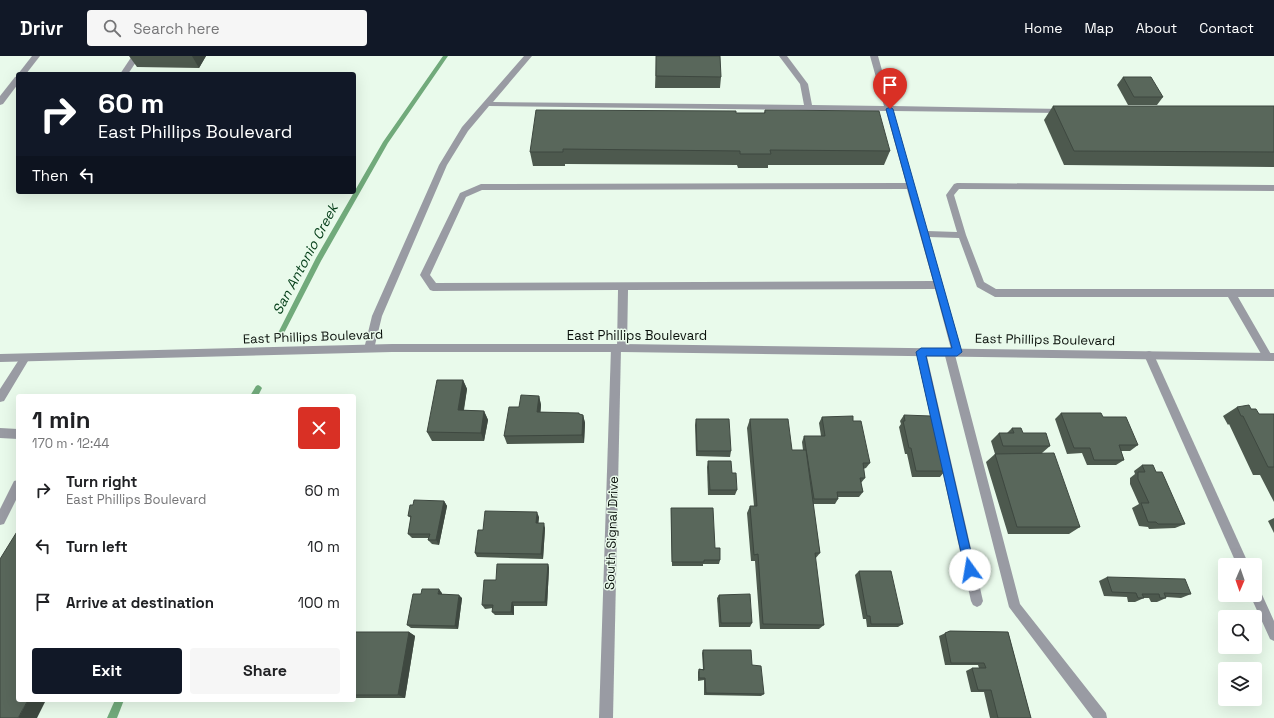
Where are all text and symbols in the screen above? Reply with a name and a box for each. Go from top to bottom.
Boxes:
search box [87,10,367,46]
text: Drivr [20,16,63,41]
icon: search [101,17,123,39]
text: Search here [133,19,220,38]
text: Home [1024,19,1062,37]
text: Map [1084,19,1114,37]
text: About [1136,19,1177,37]
text: Contact [1199,19,1254,37]
pin [873,68,907,109]
icon: arrive [879,74,901,96]
text: 60 m [98,85,164,121]
icon: right [32,88,84,140]
text: East Phillips Boulevard [98,120,292,143]
icon: left [76,164,98,186]
text: Then [32,166,68,185]
water label: San Antonio Creek [268,199,343,318]
street label: East Phillips Boulevard [243,326,383,347]
street label: East Phillips Boulevard [567,327,707,344]
street label: East Phillips Boulevard [975,330,1115,349]
text: 1 min [32,404,91,435]
button: close [298,407,340,449]
text: 170 m · 12:44 [32,435,109,452]
text: Turn right [66,472,137,491]
street label: South Signal Drive [601,476,622,590]
icon: right [32,479,54,501]
text: 60 m [304,481,340,500]
text: East Phillips Boulevard [66,491,206,508]
icon: left [32,535,54,557]
text: Turn left [66,537,128,556]
text: 10 m [307,537,340,556]
position arrow [949,549,991,591]
north arrow [1218,558,1262,602]
map controls [1218,558,1262,706]
icon: arrive [32,591,54,613]
text: Arrive at destination [66,593,214,612]
text: 100 m [298,593,340,612]
button: search [1218,610,1262,654]
button: Exit [32,648,182,694]
button: Share [190,648,340,694]
button: layers [1218,662,1262,706]

